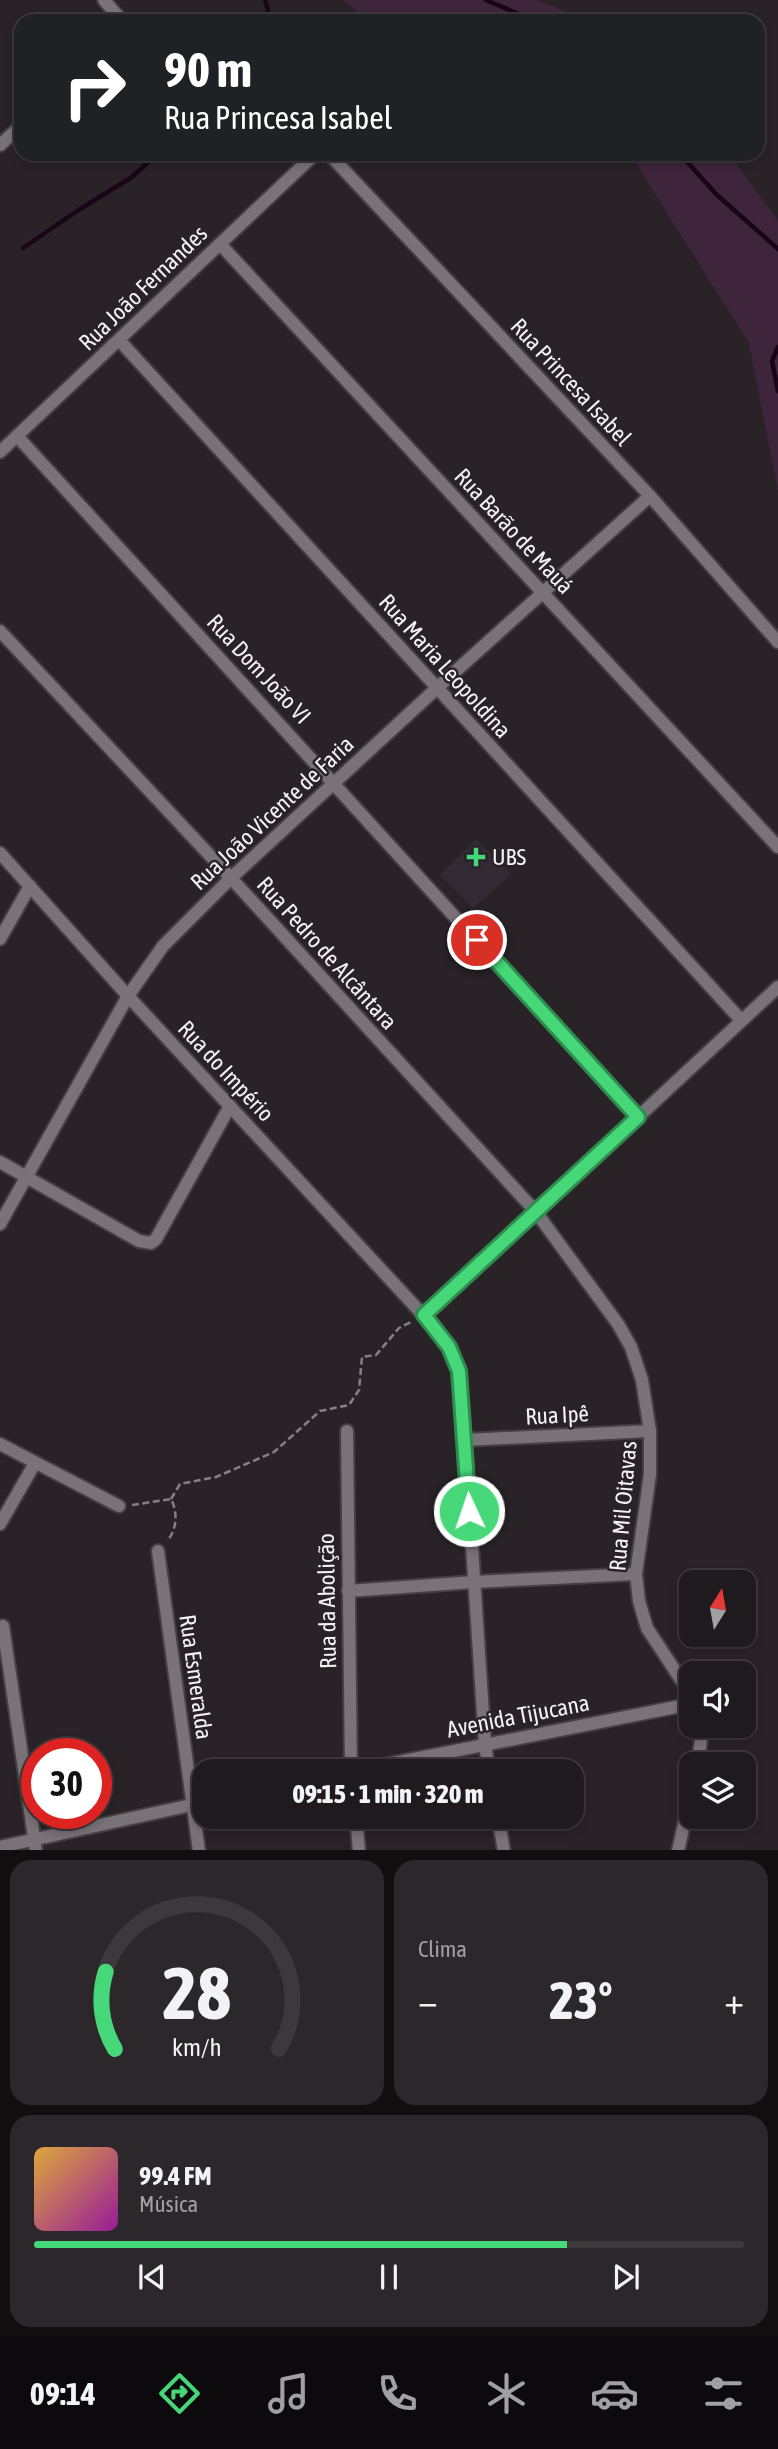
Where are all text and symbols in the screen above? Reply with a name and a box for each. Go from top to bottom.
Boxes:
text: 90 m [164,41,252,97]
icon: right [49,42,140,133]
text: Rua Princesa Isabel [164,99,392,136]
street label: Rua João Fernandes [74,220,212,356]
street label: Rua Princesa Isabel [506,313,636,451]
street label: Rua Barão de Mauá [449,463,579,599]
street label: Rua Maria Leopoldina [374,589,516,743]
street label: Rua Dom João VI [202,609,316,729]
street label: Rua João Vicente de Faria [185,731,359,895]
place label: UBS [492,844,526,870]
marker: UBS [466,847,486,867]
street label: Rua Pedro de Alcântara [252,872,402,1034]
pin [447,910,507,970]
icon: arrive [458,921,496,959]
street label: Rua do Império [173,1015,279,1127]
street label: Rua Ipê [525,1400,589,1430]
street label: Rua Mil Oitavas [604,1440,642,1572]
position arrow [432,1474,506,1548]
street label: Rua da Abolição [313,1533,341,1669]
north arrow [679,1570,756,1647]
map controls [679,1570,756,1829]
street label: Rua Esmeralda [174,1613,218,1741]
button: sound [679,1661,756,1738]
street label: Avenida Tijucana [445,1689,591,1743]
speed limit sign: 30 [21,1738,112,1829]
button: layers [679,1752,756,1829]
text: 09:15 · 1 min · 320 m [293,1779,483,1809]
text: Clima [418,1936,467,1962]
text: 28 [163,1951,231,2034]
text: 23° [549,1970,613,2030]
text: − [418,1979,438,2022]
text: + [724,1979,744,2022]
text: km/h [172,2032,222,2060]
text: 99.4 FM [139,2161,212,2191]
text: Música [139,2191,198,2217]
icon: previous [133,2258,171,2296]
icon: pause [370,2258,408,2296]
icon: next [607,2258,645,2296]
icon: directions [155,2369,204,2418]
icon: music [264,2369,313,2418]
icon: phone [373,2369,422,2418]
icon: climate [482,2369,531,2418]
icon: car [590,2369,639,2418]
icon: filters [699,2369,748,2418]
text: 09:14 [30,2375,96,2412]

